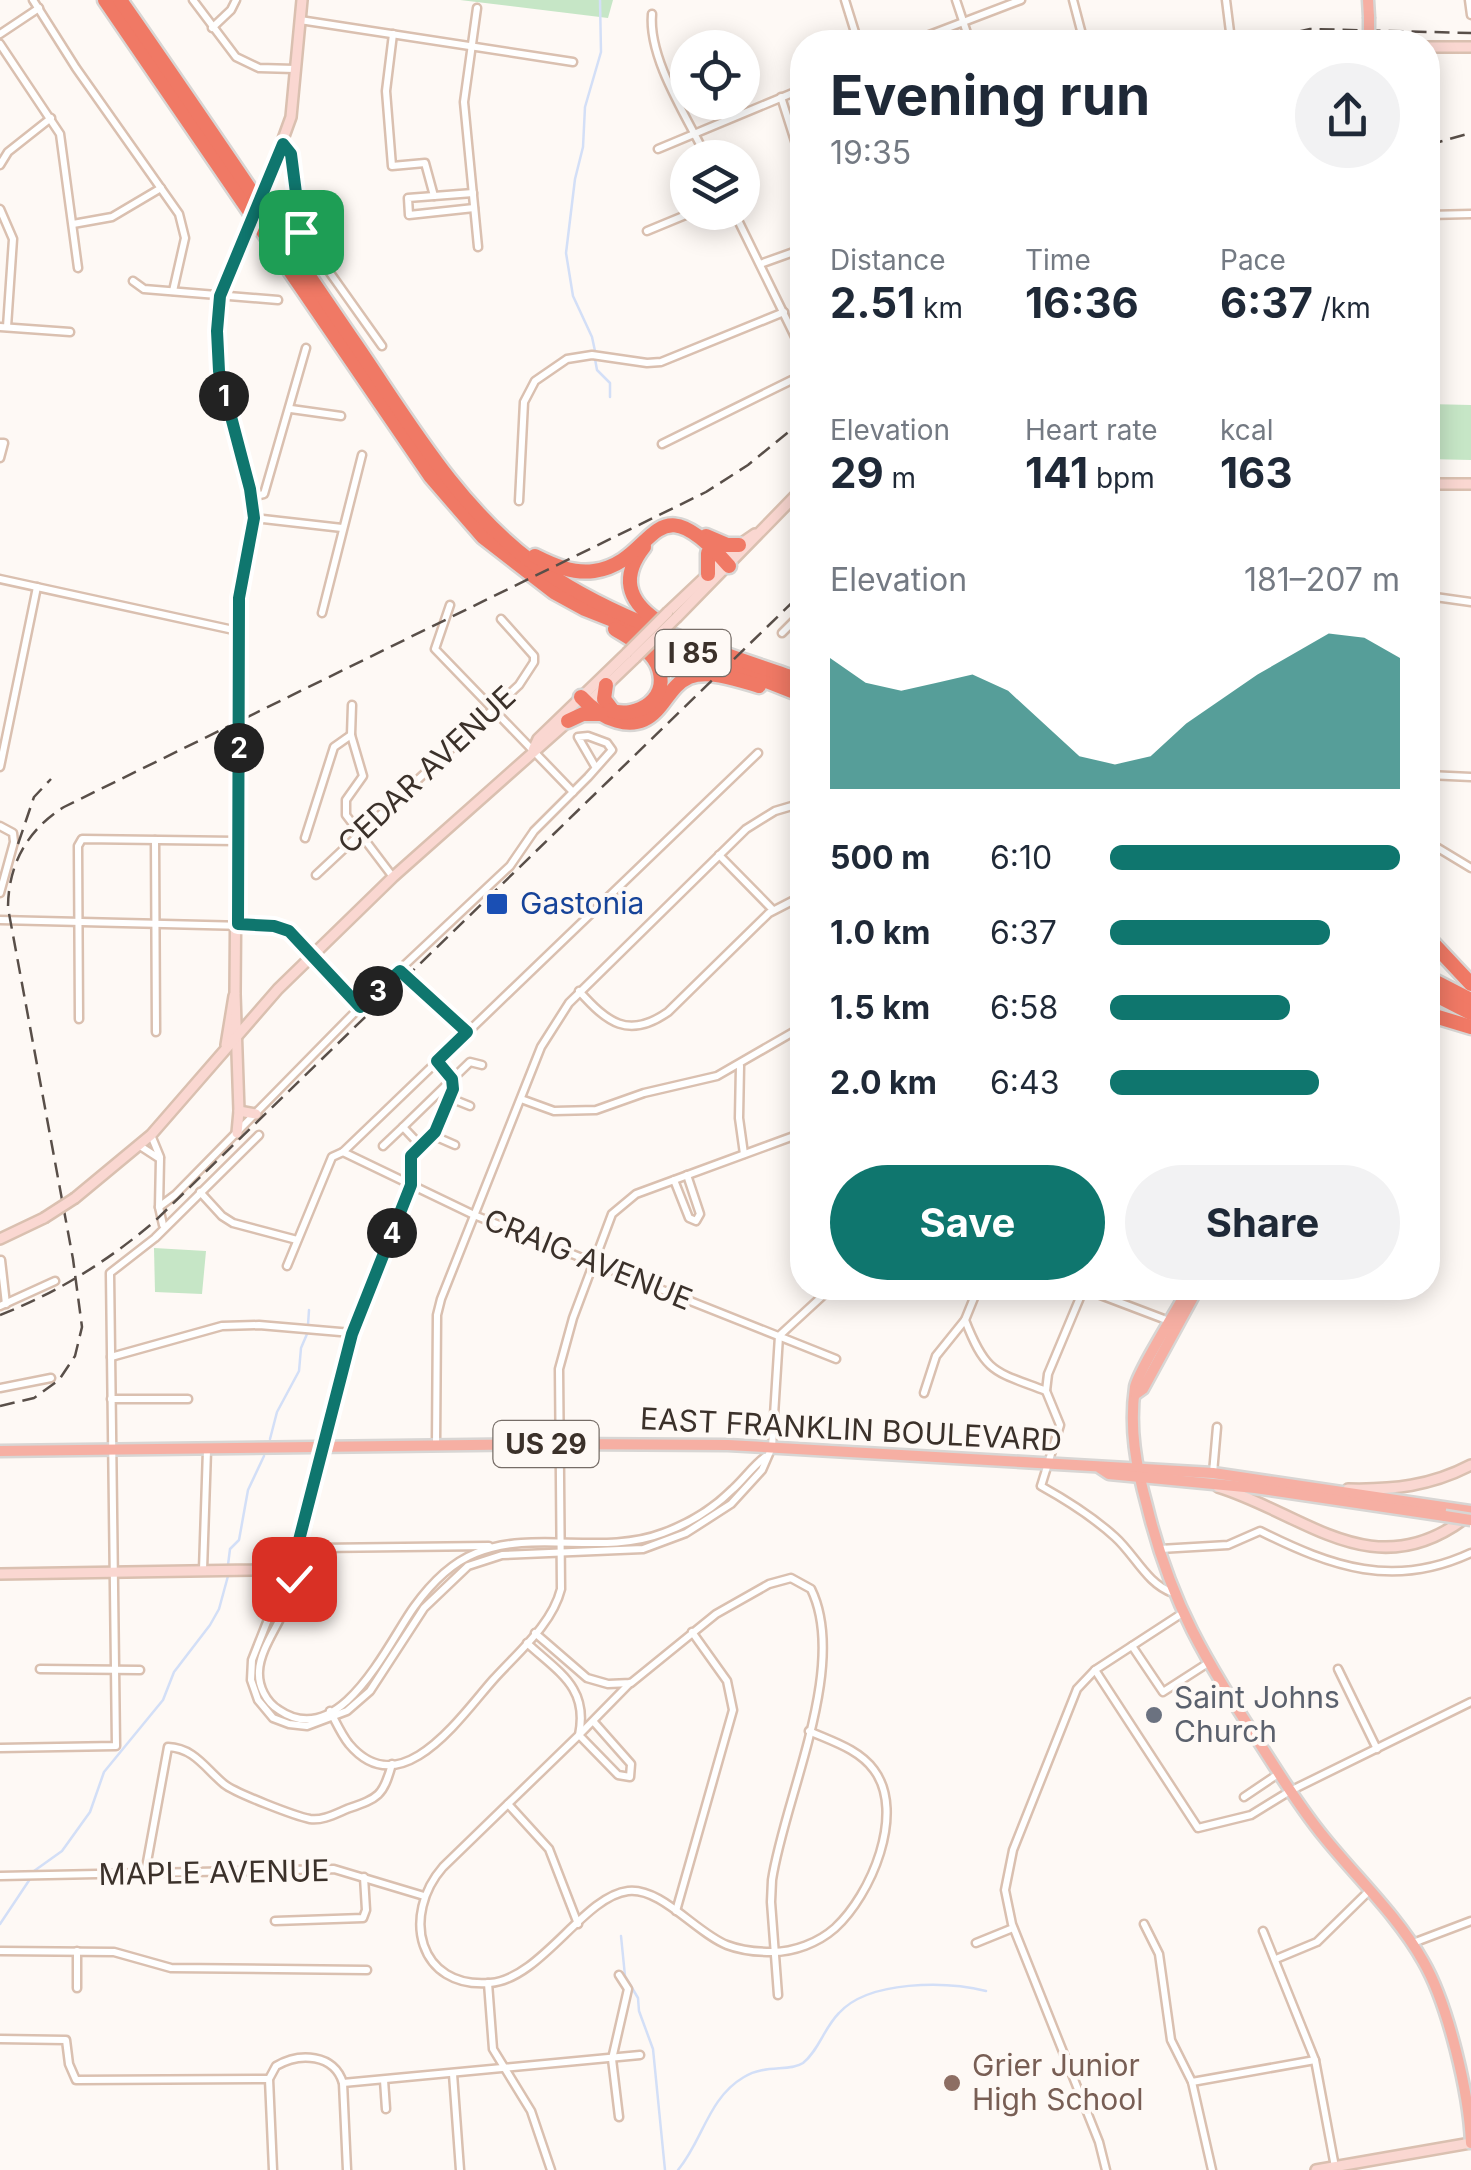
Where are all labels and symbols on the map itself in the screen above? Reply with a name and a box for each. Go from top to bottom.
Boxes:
pin [259,190,344,275]
pin: 1 [199,371,249,421]
road number: I 85 [656,630,730,676]
street label: CEDAR AVENUE [330,678,522,861]
pin: 2 [214,723,264,773]
place label: Gastonia [520,885,644,921]
marker: Gastonia [484,891,510,917]
pin: 3 [353,966,403,1016]
street label: CRAIG AVENUE [479,1201,698,1317]
pin: 4 [367,1208,417,1258]
street label: EAST FRANKLIN BOULEVARD [639,1400,1063,1458]
road number: US 29 [494,1421,598,1467]
pin [252,1537,337,1622]
place label: Saint Johns Church [1174,1679,1340,1749]
marker: Saint Johns Church [1143,1704,1165,1726]
street label: MAPLE AVENUE [98,1852,330,1892]
place label: Grier Junior High School [972,2047,1144,2117]
marker: Grier Junior High School [941,2072,963,2094]

